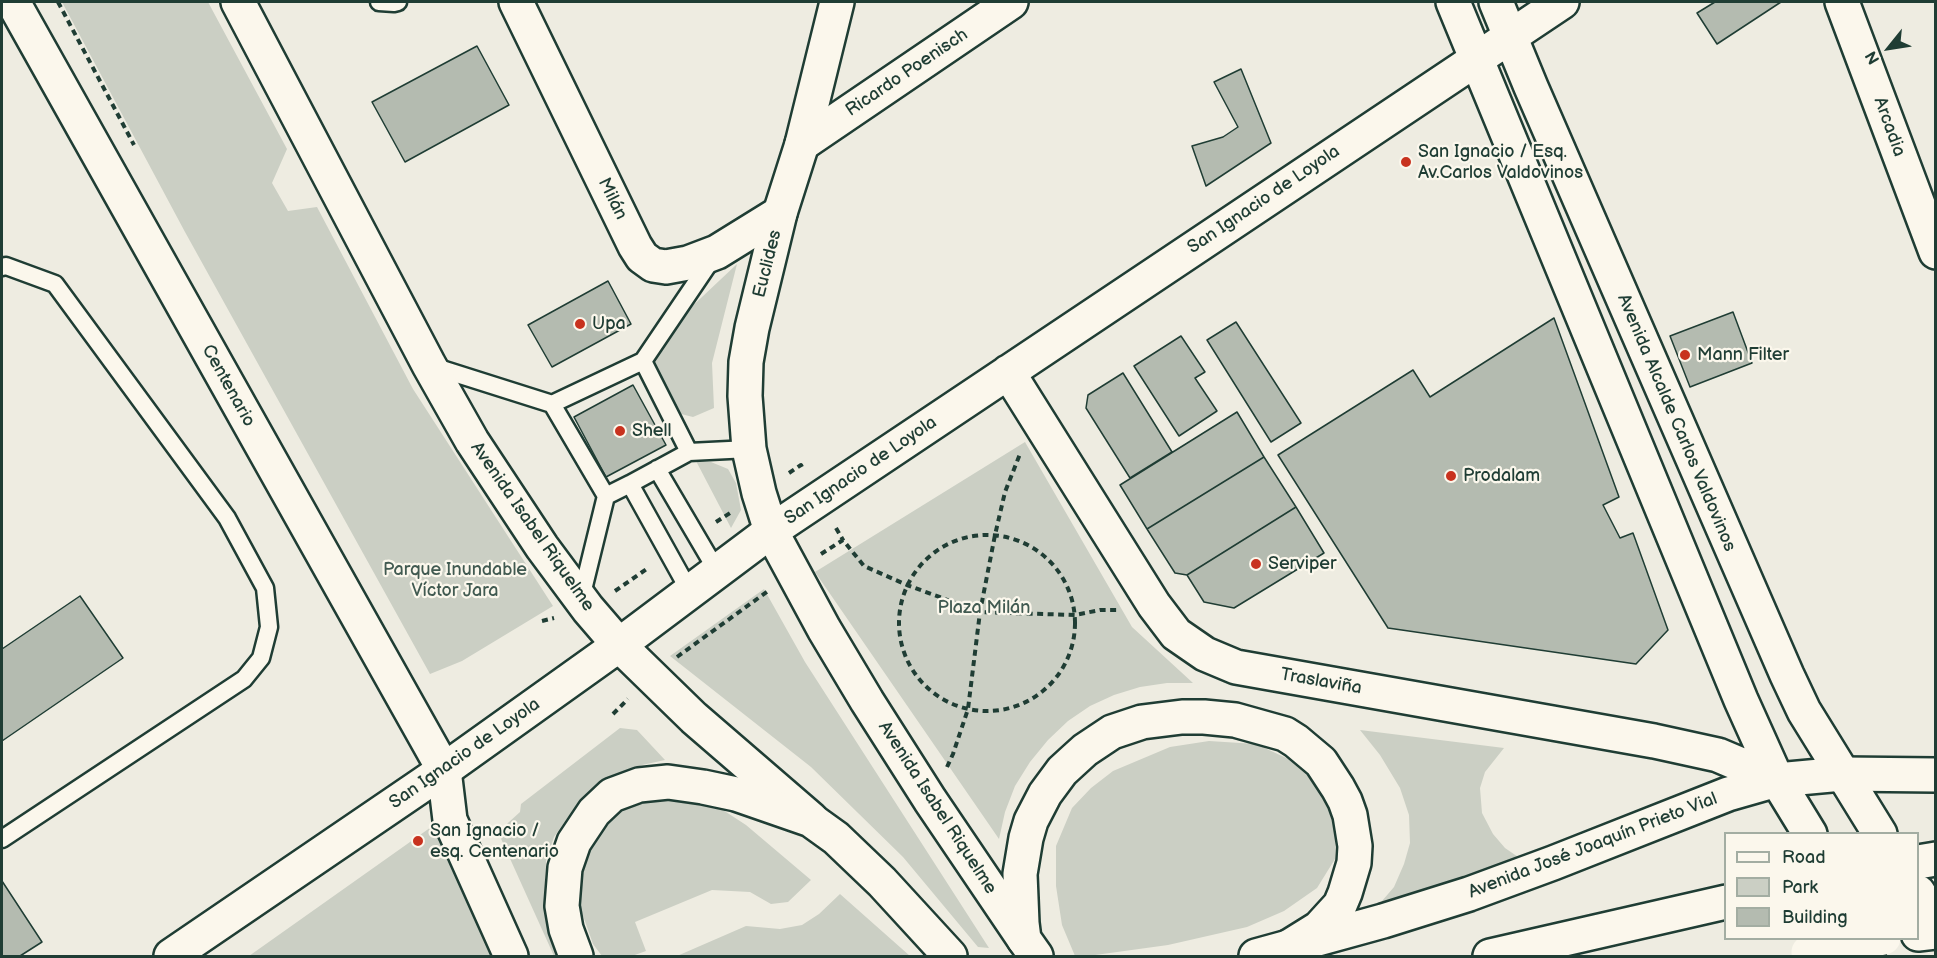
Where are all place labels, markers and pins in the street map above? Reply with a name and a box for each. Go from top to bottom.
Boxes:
place label: San Ignacio / Esq. Av.Carlos Valdovinos [1418,141,1583,184]
marker: San Ignacio / Esq. Av.Carlos Valdovinos [1399,155,1413,169]
place label: Upa [592,313,626,335]
marker: Upa [573,317,587,331]
place label: Mann Filter [1697,344,1789,366]
marker: Mann Filter [1678,348,1692,362]
place label: Shell [632,420,672,442]
marker: Shell [613,424,627,438]
place label: Prodalam [1463,465,1540,487]
marker: Prodalam [1444,469,1458,483]
place label: Serviper [1268,553,1337,575]
marker: Serviper [1249,557,1263,571]
place label: San Ignacio / esq. Centenario [430,820,559,862]
marker: San Ignacio / esq. Centenario [411,834,425,848]

